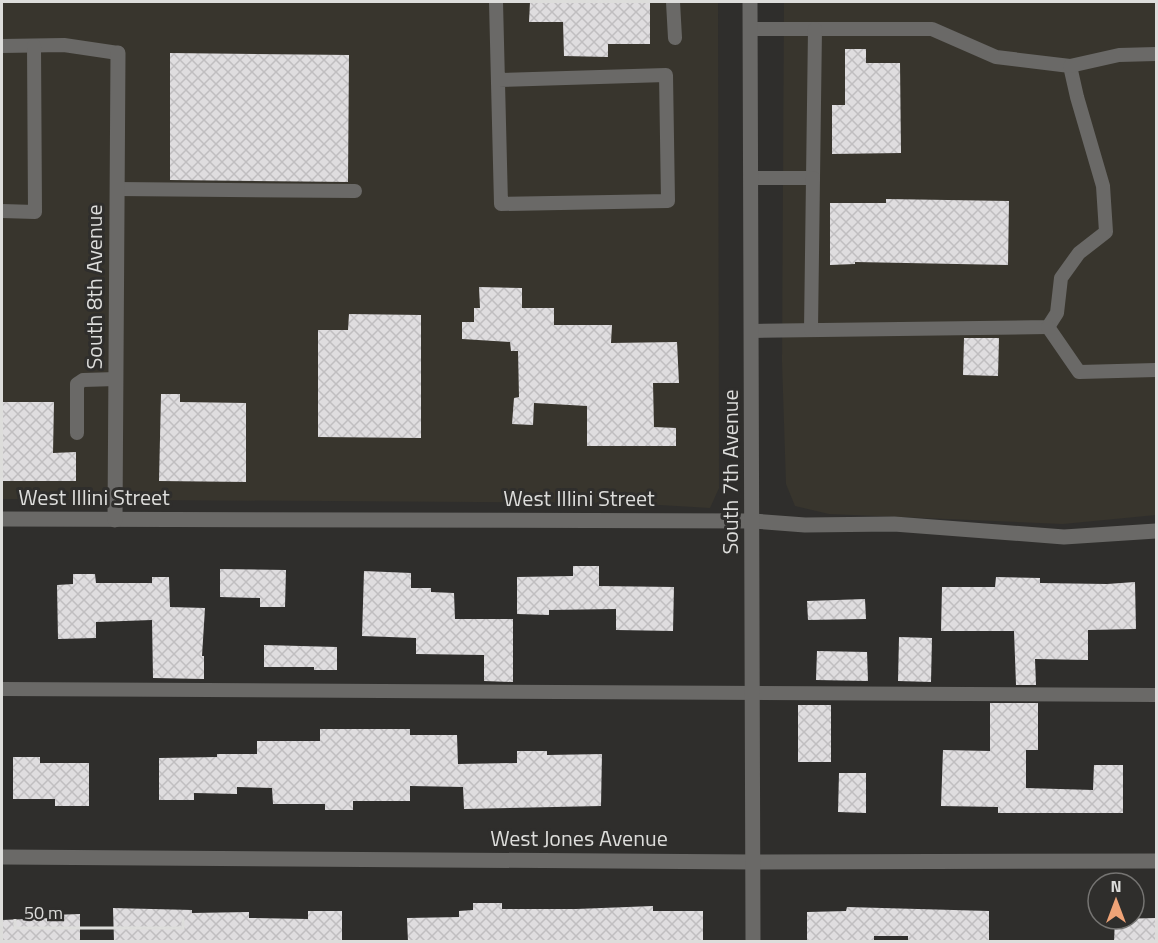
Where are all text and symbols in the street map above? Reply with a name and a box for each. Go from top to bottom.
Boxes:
street label: South 8th Avenue [77,204,111,370]
street label: South 7th Avenue [713,389,747,555]
street label: West Illini Street [18,480,170,514]
street label: West Illini Street [503,481,655,515]
street label: West Jones Avenue [490,821,668,855]
north arrow [1086,871,1146,931]
text: N [1110,874,1122,898]
scale bar [15,892,183,930]
text: 50 m [24,899,63,926]

